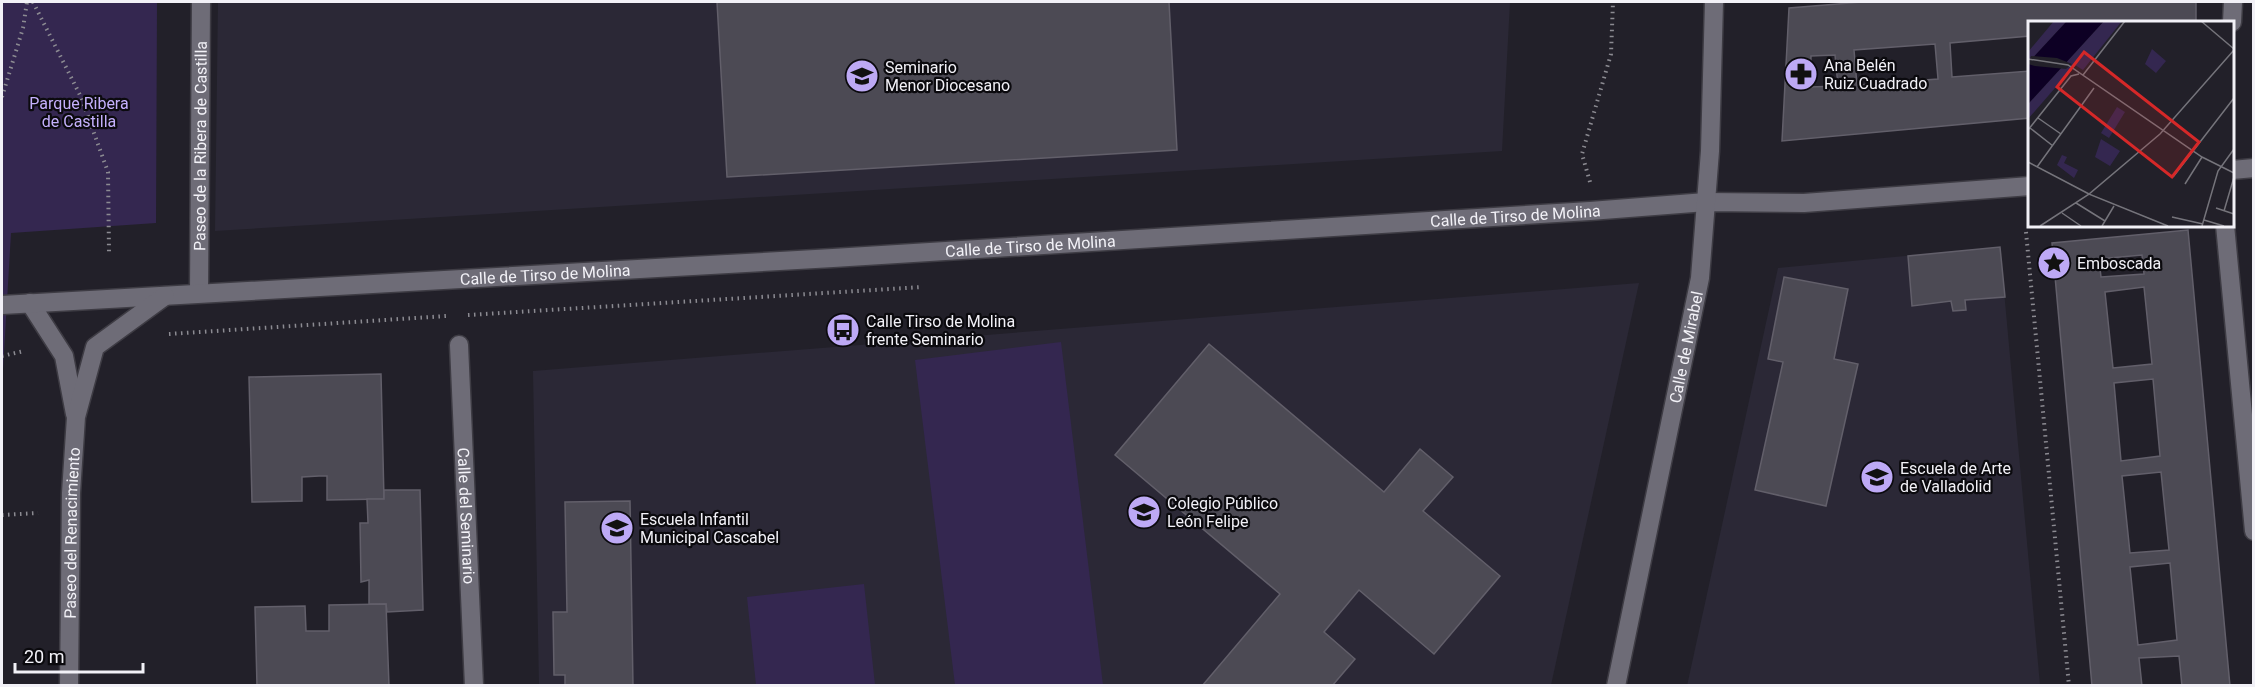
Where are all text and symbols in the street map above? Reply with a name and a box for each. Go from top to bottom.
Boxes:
inset map [2028,21,2234,226]
street label: Paseo de la Ribera de Castilla [190,41,211,251]
pharmacy icon: Ana Belén Ruiz Cuadrado [1783,56,1819,92]
place label: Ana Belén Ruiz Cuadrado [1824,56,1927,93]
school or university icon: Seminario Menor Diocesano [844,58,880,94]
place label: Seminario Menor Diocesano [885,58,1010,95]
park label: Parque Ribera de Castilla [29,94,129,131]
street label: Calle de Tirso de Molina [1430,201,1601,231]
street label: Calle de Tirso de Molina [945,231,1116,261]
place icon: Emboscada [2036,245,2072,281]
place label: Emboscada [2077,254,2161,273]
street label: Calle de Tirso de Molina [459,260,631,289]
street label: Calle de Mirabel [1665,290,1707,405]
bus stop icon: Calle Tirso de Molina frente Seminario [825,312,861,348]
place label: Calle Tirso de Molina frente Seminario [866,312,1015,349]
street label: Paseo del Renacimiento [61,447,84,619]
street label: Calle del Seminario [454,447,479,585]
school or university icon: Escuela de Arte de Valladolid [1859,459,1895,495]
place label: Escuela de Arte de Valladolid [1900,459,2011,496]
school or university icon: Colegio Público León Felipe [1126,494,1162,530]
place label: Colegio Público León Felipe [1167,494,1278,531]
school or university icon: Escuela Infantil Municipal Cascabel [599,510,635,546]
place label: Escuela Infantil Municipal Cascabel [640,510,779,547]
scale bar [15,636,142,674]
text: 20 m [24,646,64,667]

